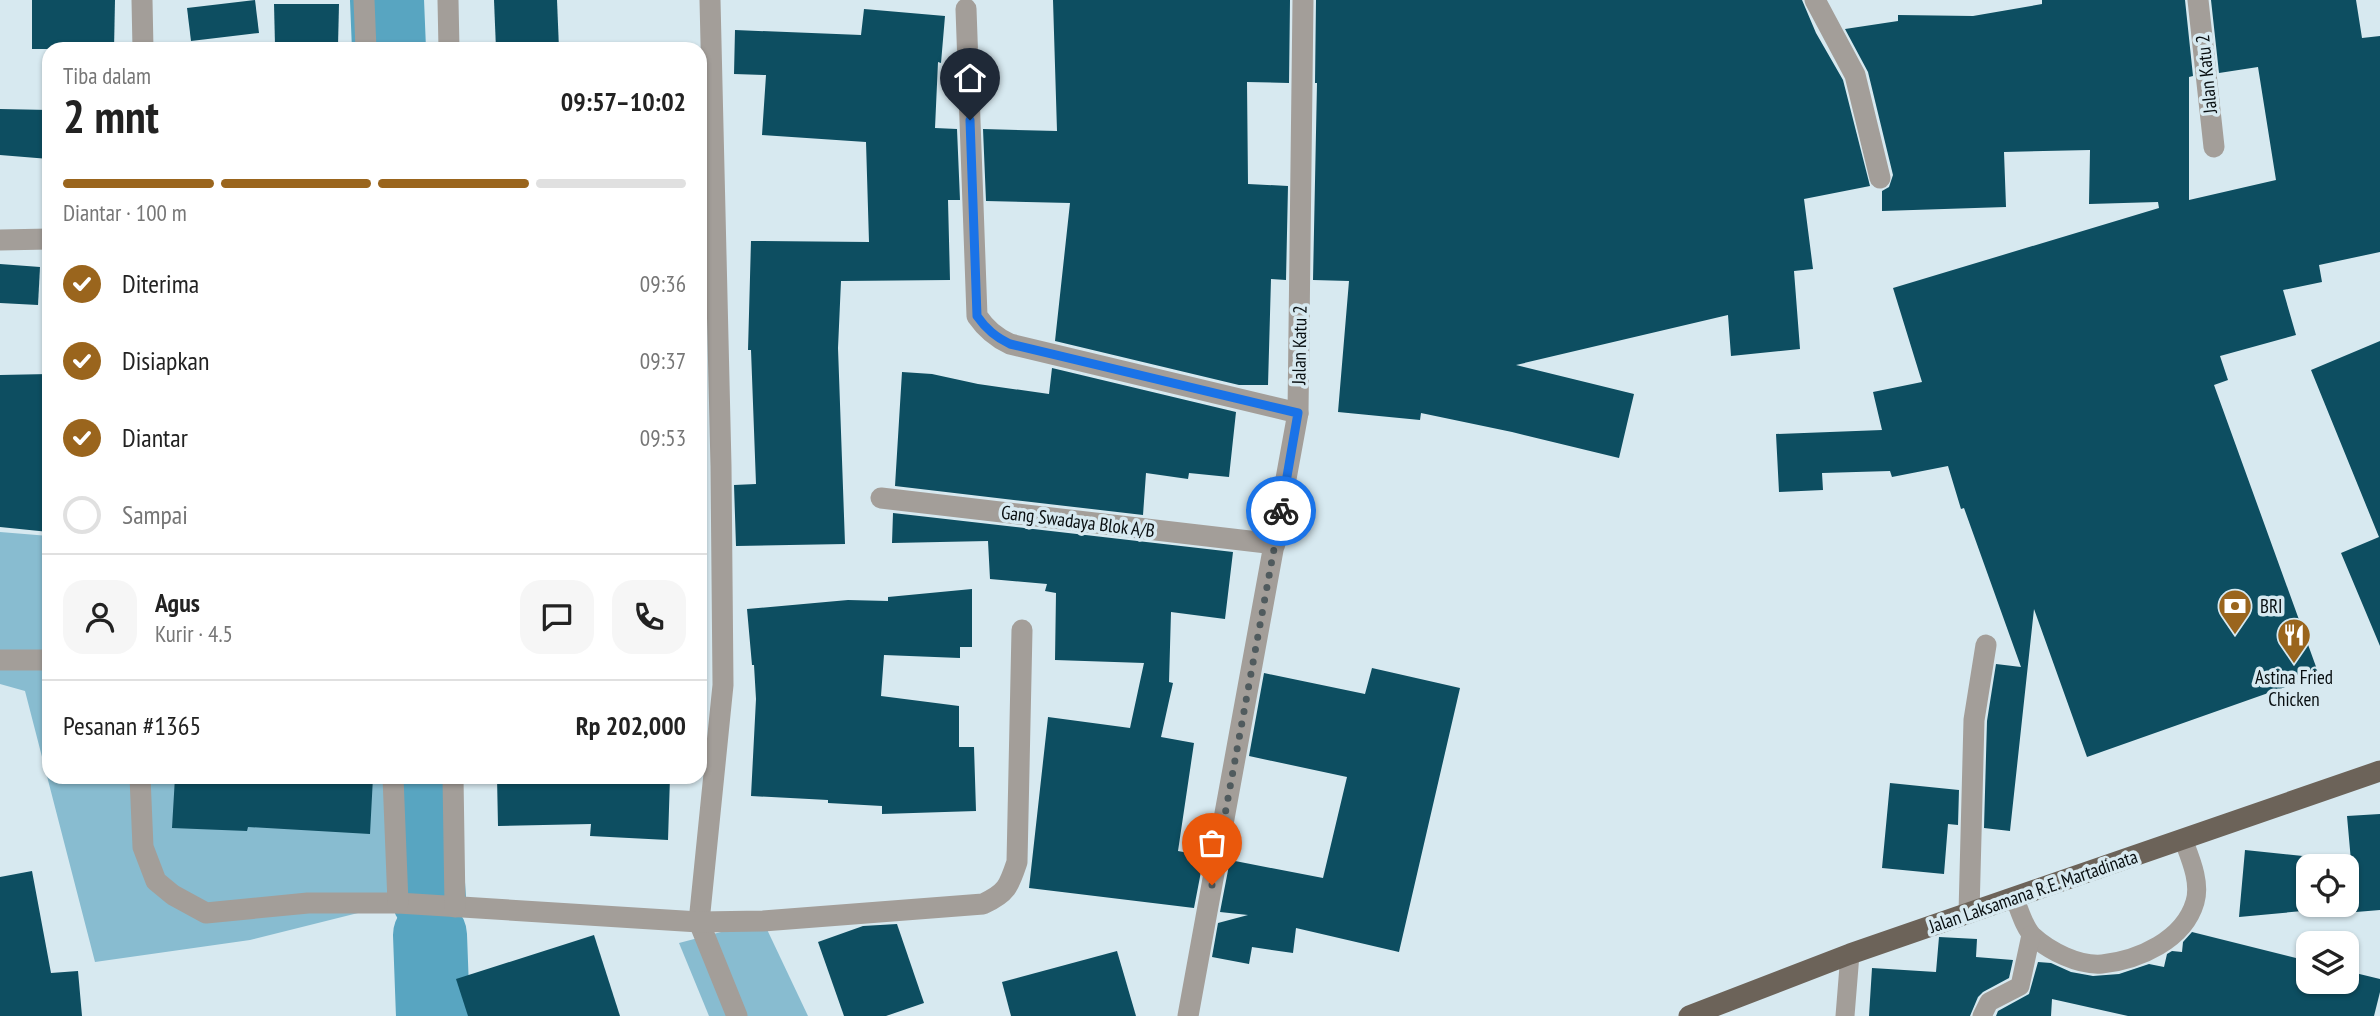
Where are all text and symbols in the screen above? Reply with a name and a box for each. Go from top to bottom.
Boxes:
street label: Jalan Katu 2 [2190,33,2222,116]
pin [940,48,1000,120]
icon: home [951,59,989,97]
text: Tiba dalam [63,61,151,90]
text: 09:57–10:02 [561,85,686,118]
text: 2 mnt [63,86,159,146]
text: Diantar · 100 m [63,198,187,227]
icon: check [63,265,101,303]
text: Diterima [122,267,199,300]
text: 09:36 [640,269,686,298]
street label: Jalan Katu 2 [1286,305,1312,386]
icon: check [63,342,101,380]
text: Disiapkan [122,344,209,377]
text: 09:37 [640,346,686,375]
icon: check [63,419,101,457]
text: Diantar [122,421,188,454]
text: 09:53 [640,423,686,452]
courier [1246,476,1316,546]
icon: bike [1262,492,1300,530]
text: Sampai [122,498,188,531]
street label: Gang Swadaya Blok A/B [1000,500,1156,542]
button: person [63,580,137,654]
button: chat [520,580,594,654]
button: phone [612,580,686,654]
text: Agus [155,586,200,619]
bank icon: BRI [2216,587,2254,636]
place label: BRI [2260,594,2283,618]
restaurant icon: Astina Fried Chicken [2275,616,2313,665]
text: Kurir · 4.5 [155,619,233,648]
place label: Astina Fried Chicken [2255,665,2333,711]
text: Pesanan #1365 [63,709,201,742]
text: Rp 202,000 [576,709,686,742]
pin [1182,813,1242,885]
icon: bag [1193,824,1231,862]
street label: Jalan Laksamana R.E. Martadinata [1924,844,2141,938]
map controls [2296,854,2359,994]
button: locate [2296,854,2359,917]
button: layers [2296,931,2359,994]

